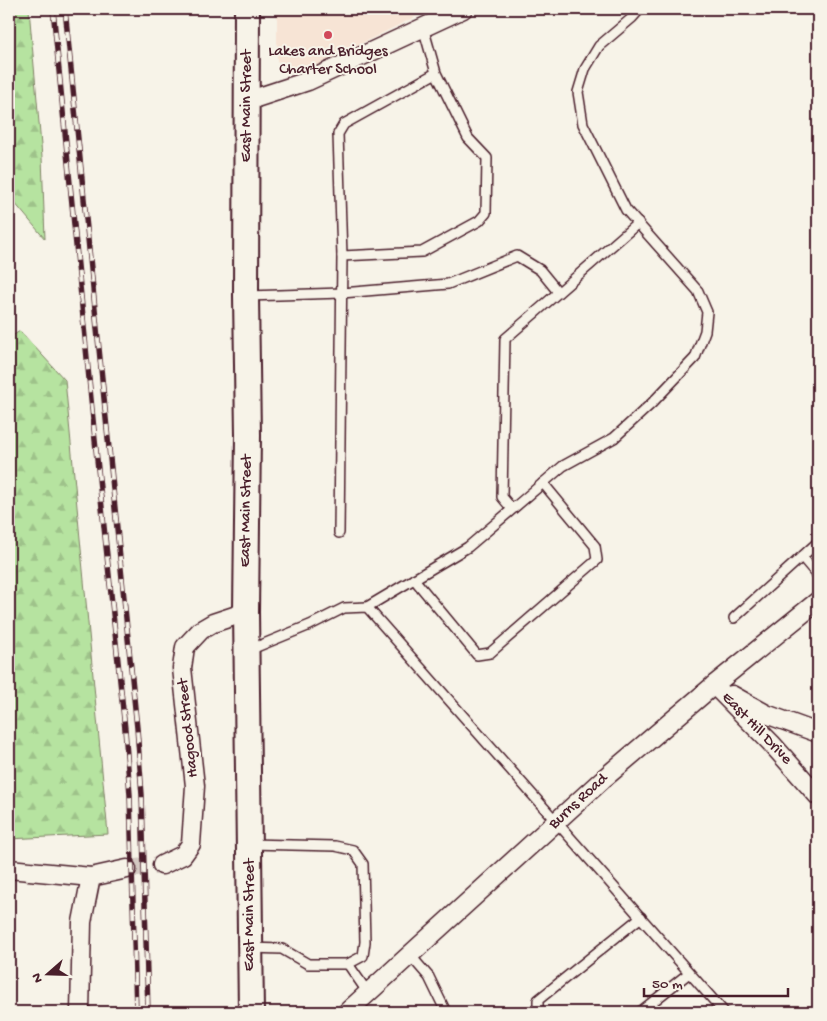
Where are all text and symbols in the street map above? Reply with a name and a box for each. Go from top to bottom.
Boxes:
marker: Lakes and Bridges Charter School [322,29,334,41]
place label: Lakes and Bridges Charter School [268,43,389,80]
street label: East Main Street [238,48,257,162]
street label: East Main Street [237,453,258,567]
street label: Hagood Street [174,676,204,779]
street label: East Hill Drive [717,689,796,770]
street label: Burns Road [545,769,614,835]
street label: East Main Street [241,857,260,971]
north arrow [22,948,72,998]
scale bar [644,966,788,998]
text: N [29,970,48,985]
text: 50 m [652,976,683,994]

